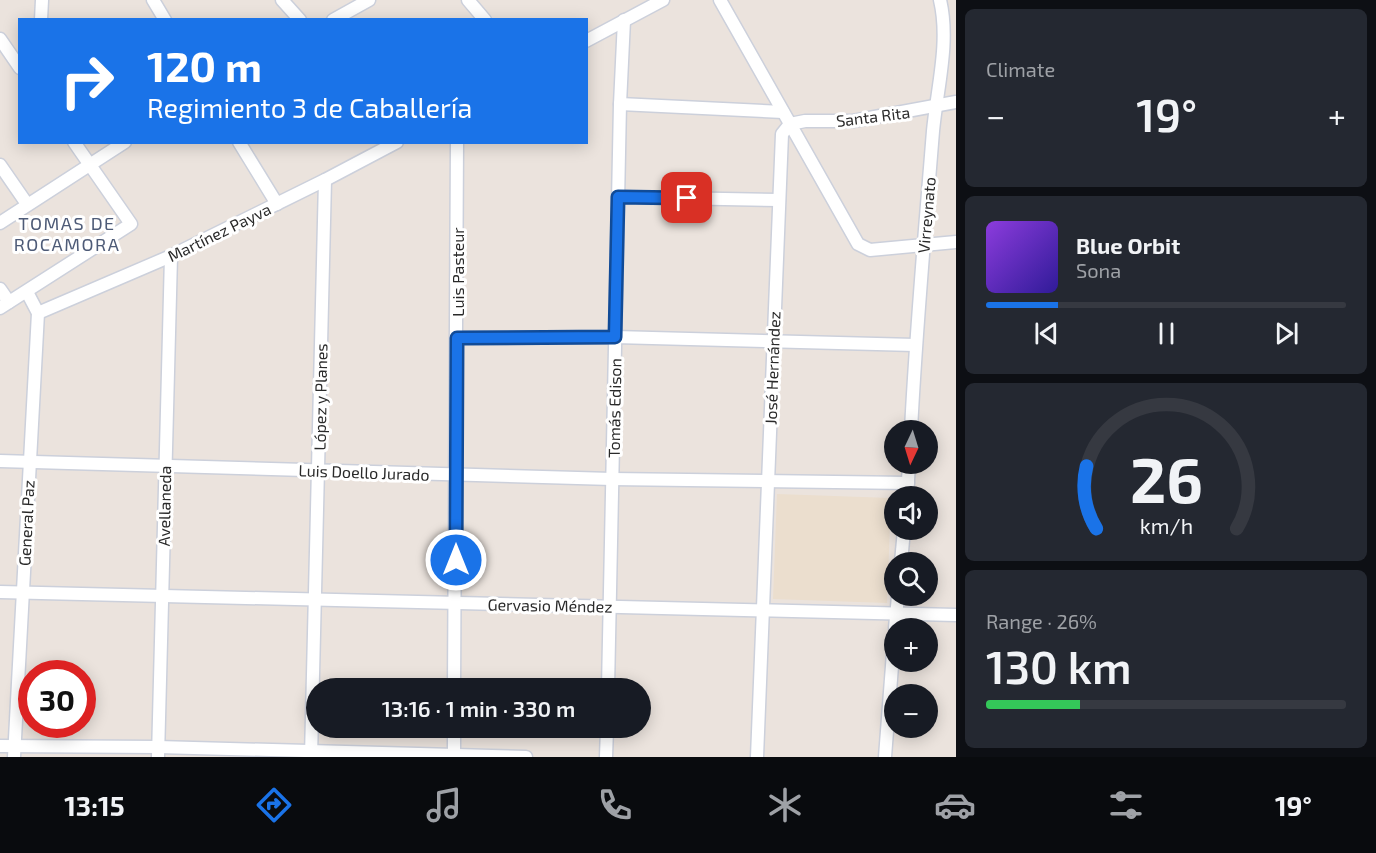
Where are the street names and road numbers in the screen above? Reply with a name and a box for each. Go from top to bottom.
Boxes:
street label: Santa Rita [835,102,911,130]
street label: Virreynato [913,176,939,254]
street label: Martínez Payva [164,199,274,265]
street label: Luis Pasteur [448,227,467,317]
street label: José Hernández [761,311,783,425]
street label: López y Planes [310,343,330,451]
street label: Tomás Edison [604,358,624,458]
street label: Luis Doello Jurado [298,460,430,484]
street label: Avellaneda [154,465,174,547]
street label: General Paz [14,480,38,566]
street label: Gervasio Méndez [487,594,613,616]

